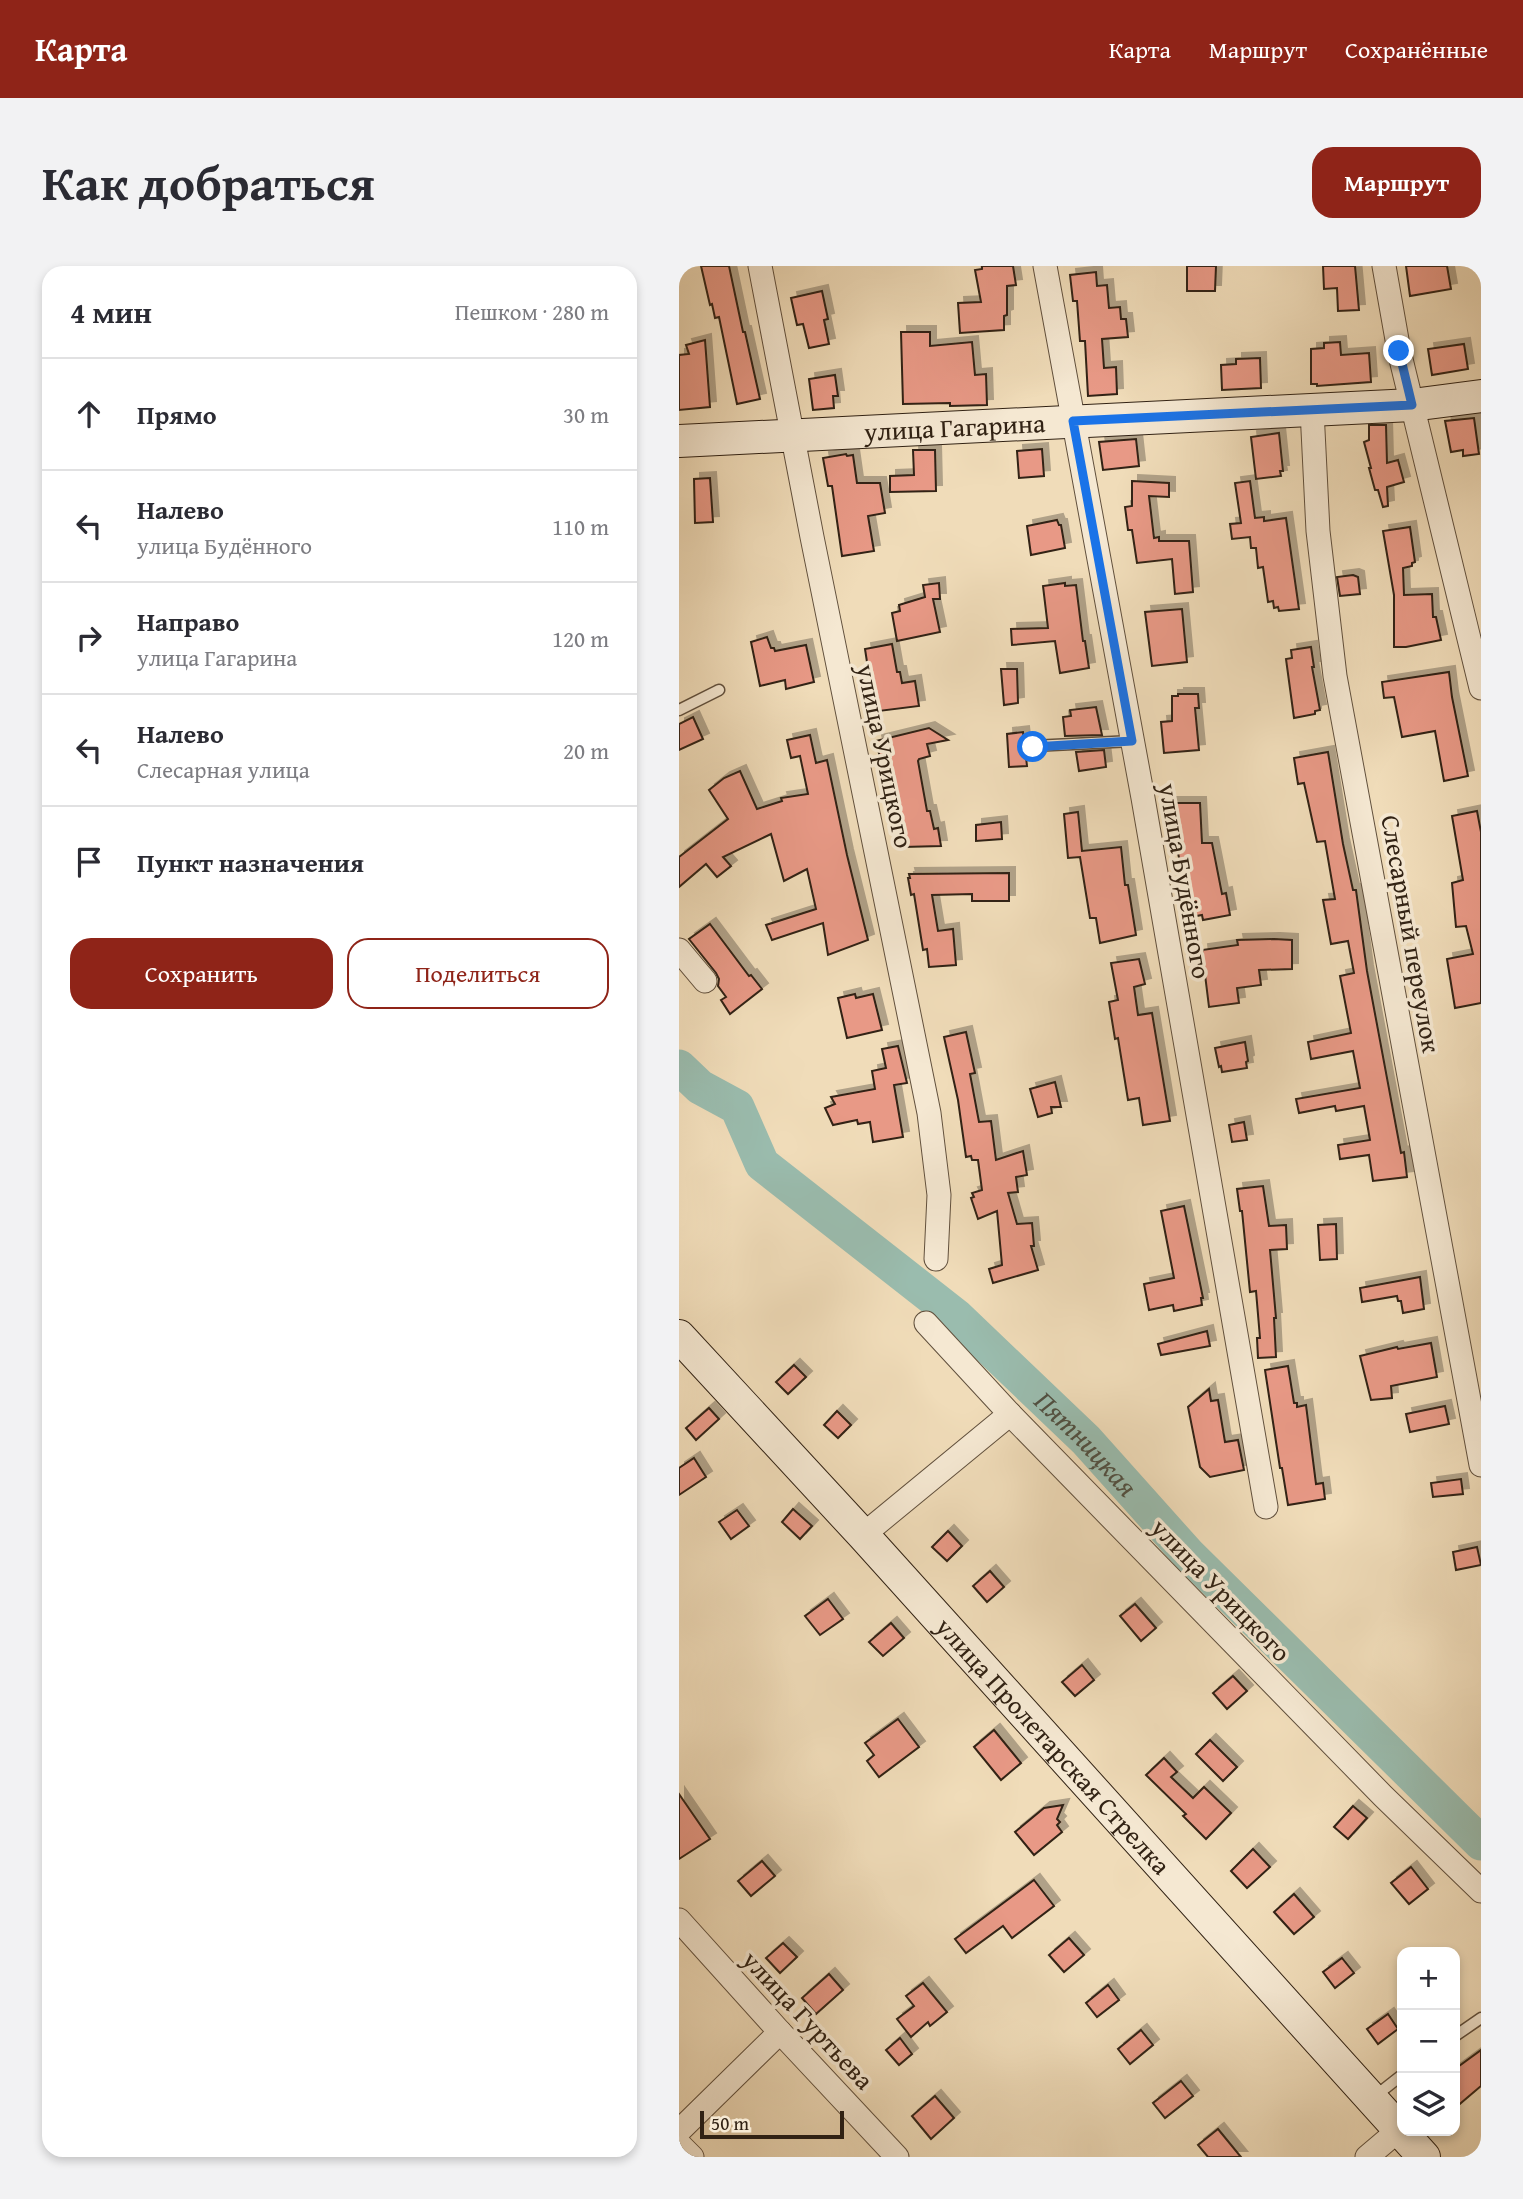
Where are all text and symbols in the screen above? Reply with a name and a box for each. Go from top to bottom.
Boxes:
text: Карта [35,25,127,73]
text: Карта [1109,32,1171,67]
text: Маршрут [1209,32,1307,67]
text: Сохранённые [1345,32,1488,67]
text: Как добраться [42,146,375,218]
button: Маршрут [1312,147,1481,218]
text: 4 мин [70,290,152,334]
text: Пешком · 280 m [455,295,609,328]
route end [1383,335,1414,366]
icon: ahead [70,395,108,433]
text: Прямо [137,395,217,434]
text: 30 m [563,398,609,431]
street label: улица Гагарина [862,403,1047,451]
text: Налево [137,490,224,529]
icon: left [70,507,108,545]
text: 110 m [552,510,609,543]
text: улица Будённого [137,529,312,562]
text: Направо [137,602,239,641]
icon: right [70,619,108,657]
text: 120 m [552,622,609,655]
text: улица Гагарина [137,641,297,674]
street label: улица Урицкого [847,659,924,851]
text: Налево [137,714,224,753]
icon: left [70,731,108,769]
route start [1017,731,1048,762]
text: 20 m [563,734,609,767]
text: Слесарная улица [137,753,310,786]
street label: улица Будённого [1149,779,1222,982]
street label: Слесарный переулок [1371,812,1452,1056]
icon: arrive [70,843,108,881]
text: Пункт назначения [137,843,364,882]
button: Сохранить [70,938,333,1009]
button: Поделиться [347,938,609,1009]
water label: Пятницкая [1026,1380,1148,1505]
street label: улица Урицкого [1142,1508,1300,1671]
street label: улица Пролетарская Стрелка [926,1607,1181,1884]
street label: улица Гуртьева [733,1941,884,2098]
map controls [1397,1947,1460,2136]
button: + [1397,1947,1460,2010]
button: − [1397,2010,1460,2073]
button: layers [1397,2073,1460,2136]
scale bar [700,2108,843,2140]
text: 50 m [711,2109,749,2137]

